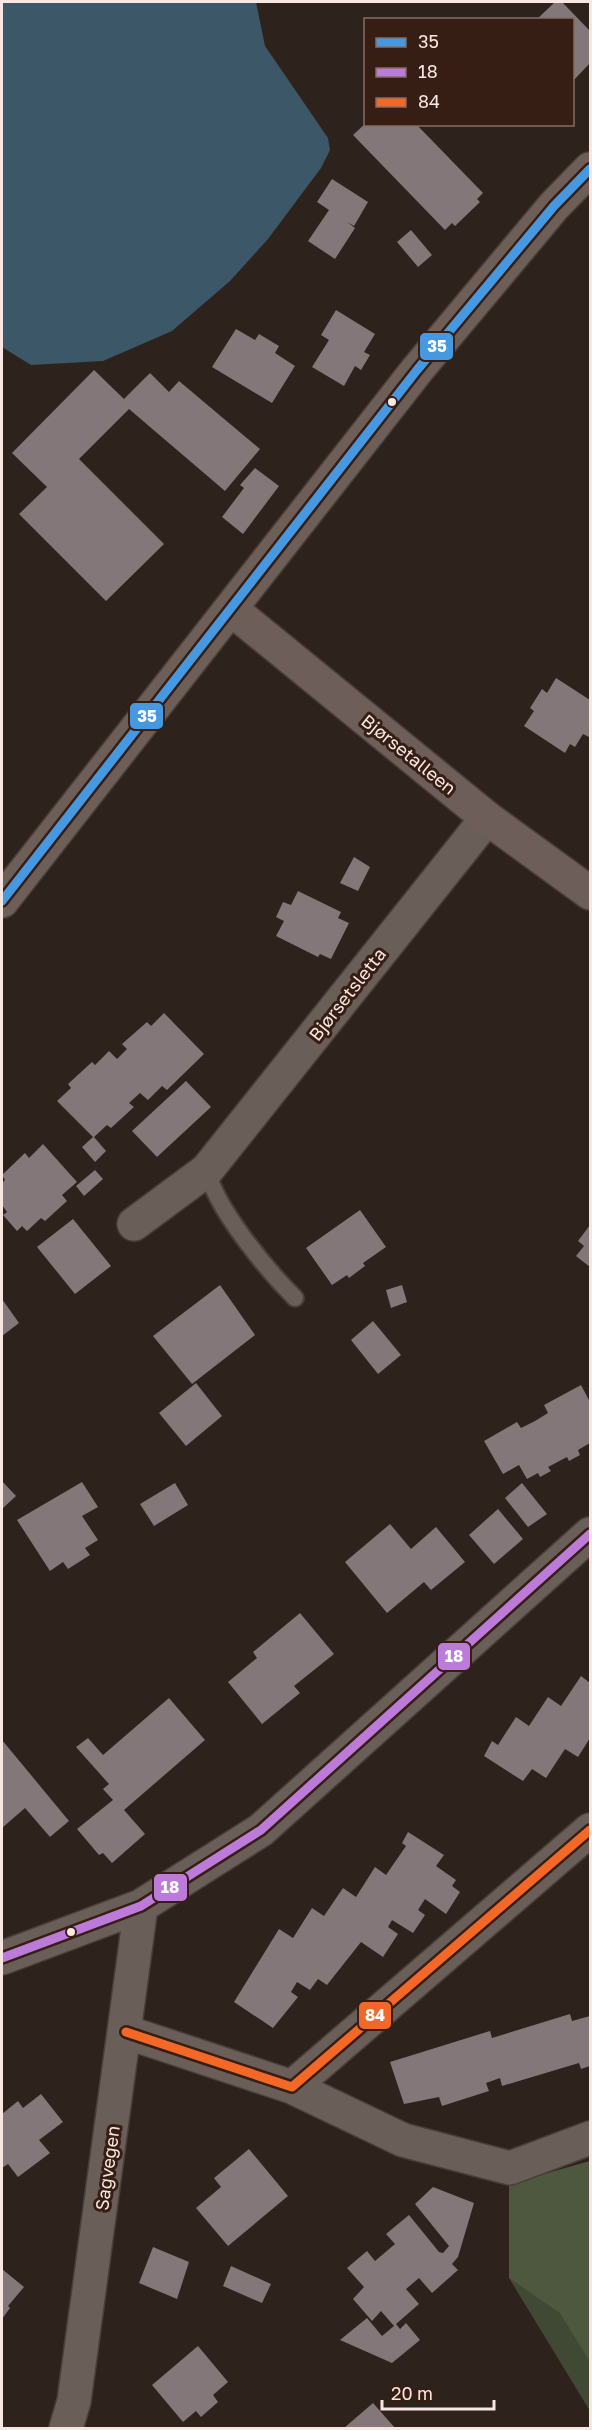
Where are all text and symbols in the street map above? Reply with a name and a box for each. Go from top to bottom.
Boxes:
legend [364,18,574,126]
text: 35 [418,30,439,52]
text: 18 [418,60,438,82]
text: 84 [418,90,440,112]
line badge: 35 [419,332,454,361]
text: 35 [427,336,447,356]
unlabelled marker [386,396,398,408]
line badge: 35 [129,702,164,730]
text: 35 [137,706,157,726]
street label: Bjørsetalleen [357,709,461,799]
street label: Bjørsetsletta [304,943,390,1045]
line badge: 18 [437,1642,471,1671]
text: 18 [445,1646,463,1666]
line badge: 18 [153,1873,188,1902]
text: 18 [161,1877,179,1897]
unlabelled marker [65,1926,77,1938]
line badge: 84 [358,2001,392,2030]
text: 84 [365,2005,385,2025]
street label: Sagvegen [90,2124,124,2212]
scale bar [382,2373,494,2411]
text: 20 m [391,2382,433,2404]

